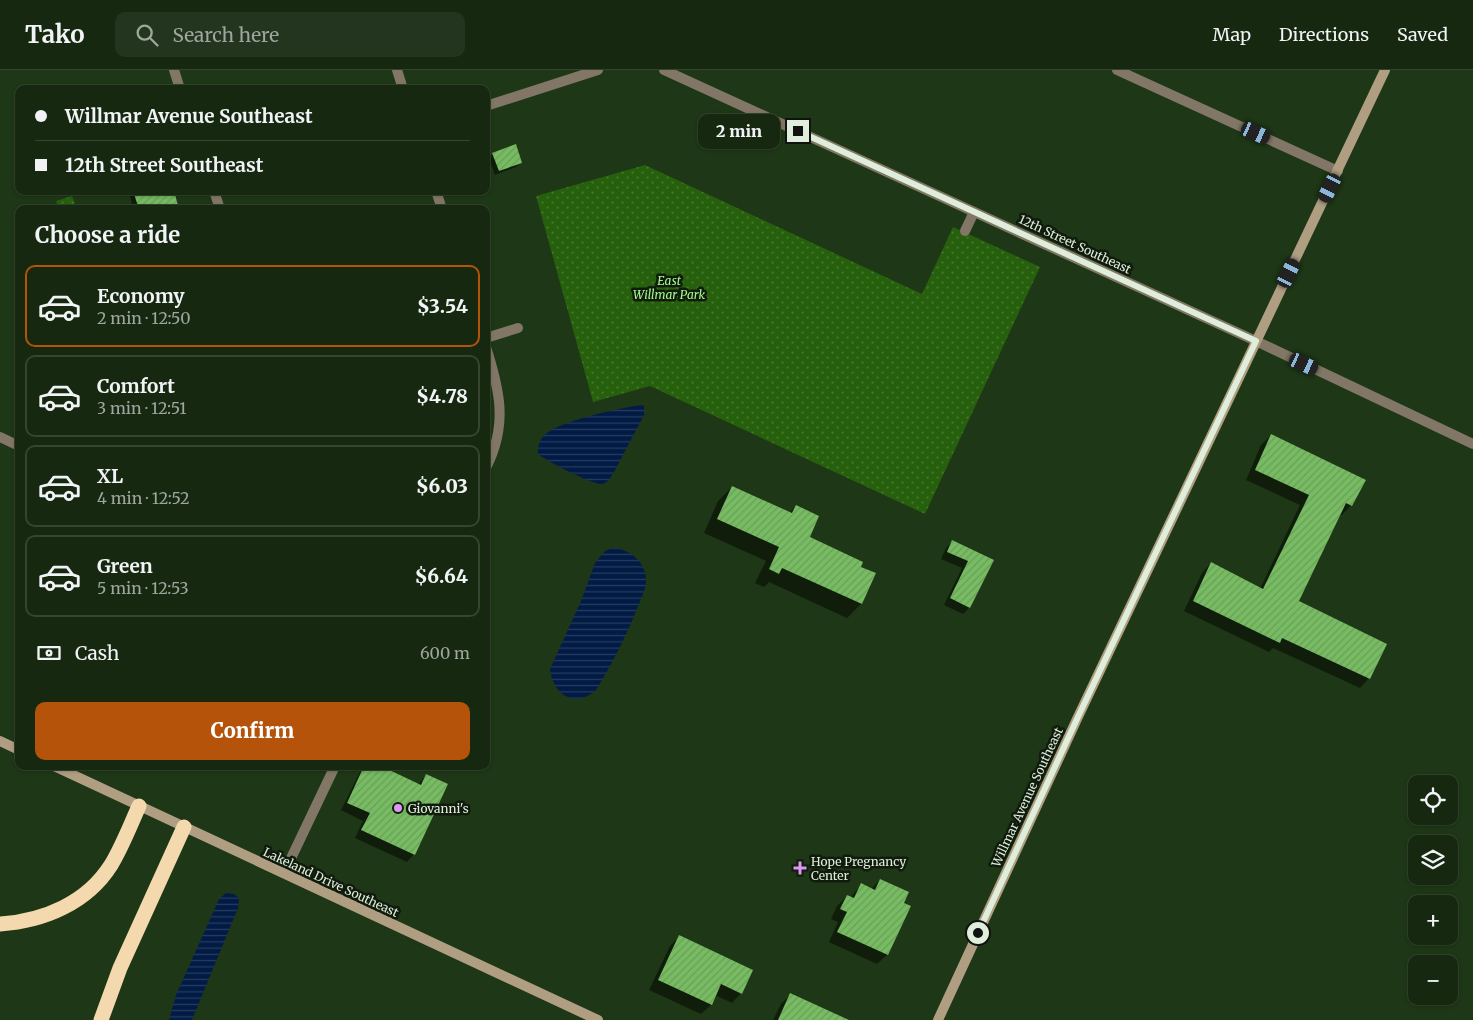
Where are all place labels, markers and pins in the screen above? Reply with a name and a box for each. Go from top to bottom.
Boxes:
place label: Giovanni's [408,801,469,816]
marker: Giovanni's [392,802,404,814]
place label: Hope Pregnancy Center [811,854,906,883]
marker: Hope Pregnancy Center [793,861,807,875]

